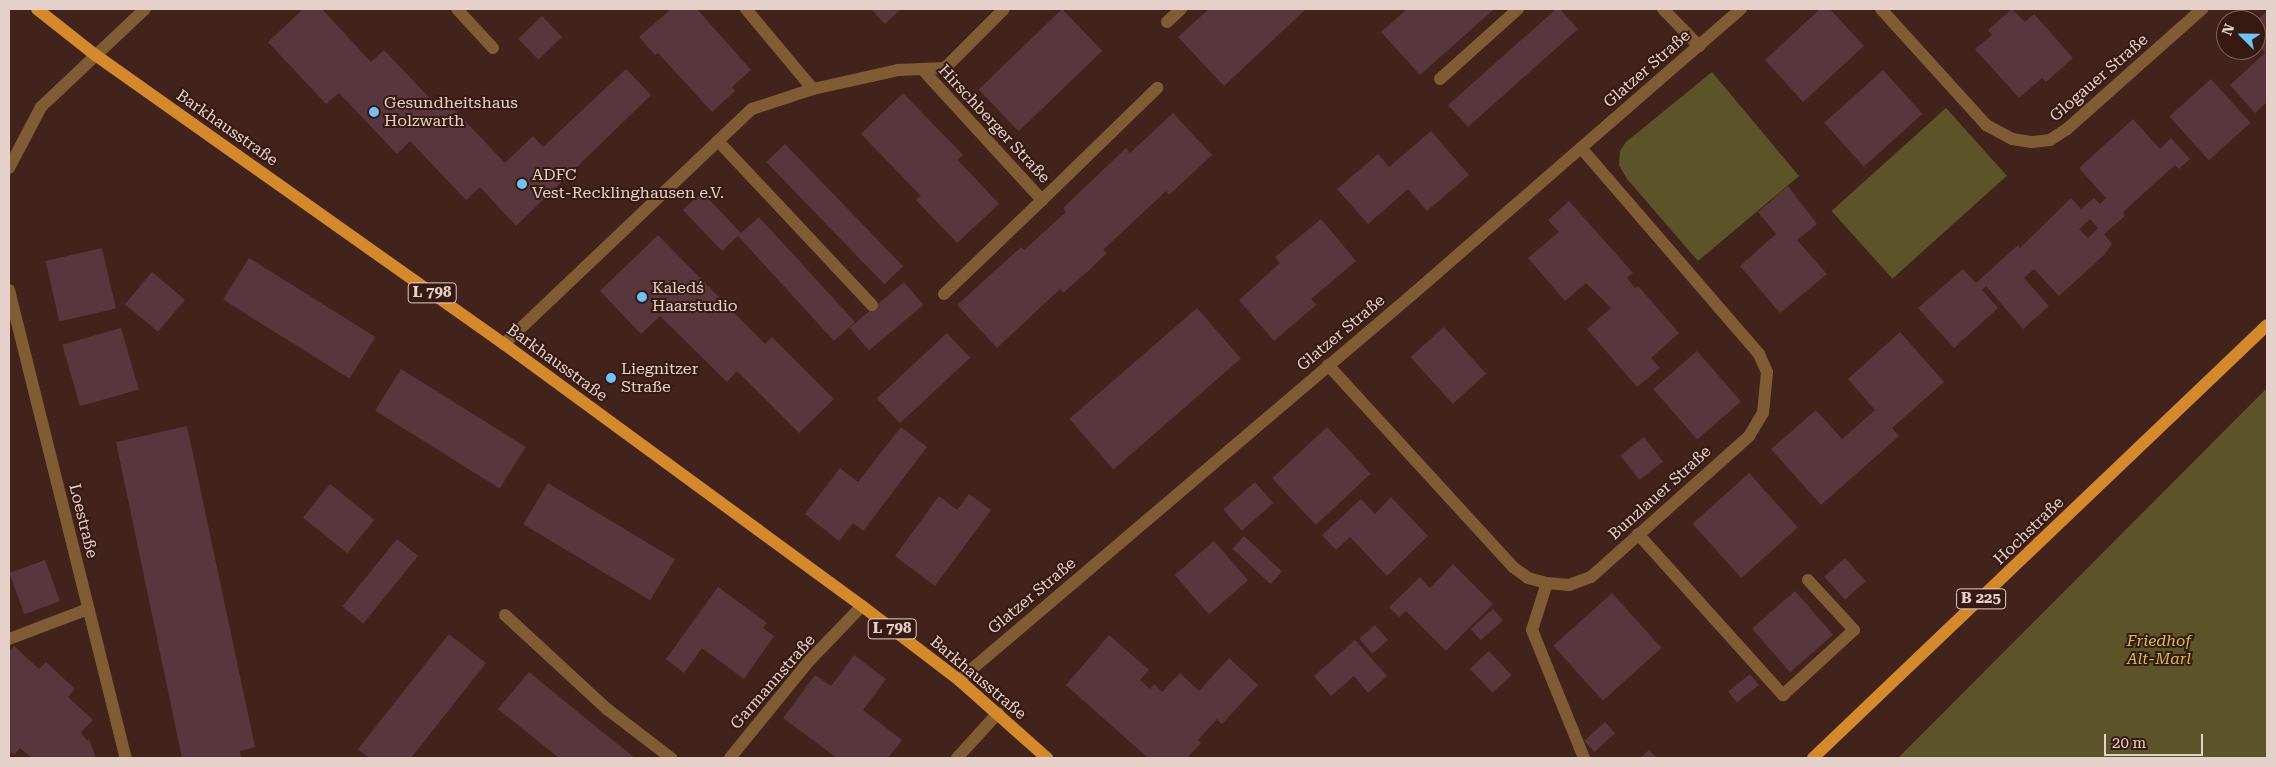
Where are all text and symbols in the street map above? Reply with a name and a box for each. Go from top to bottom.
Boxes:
north arrow [2216,10,2266,60]
text: N [2219,21,2238,38]
street label: Glatzer Straße [1600,26,1694,112]
street label: Glogauer Straße [2046,30,2152,126]
street label: Hirschberger Straße [934,61,1054,187]
street label: Barkhausstraße [173,86,281,170]
place label: Gesundheitshaus Holzwarth [384,93,518,131]
marker: Gesundheitshaus Holzwarth [368,106,380,118]
place label: ADFC Vest-Recklinghausen e.V. [532,165,724,203]
marker: ADFC Vest-Recklinghausen e.V. [516,178,528,190]
place label: Kaled´s Haarstudio [652,278,738,316]
road number: L 798 [407,280,457,306]
marker: Kaled´s Haarstudio [636,291,648,303]
street label: Glatzer Straße [1293,291,1389,375]
street label: Barkhausstraße [503,320,611,406]
place label: Liegnitzer Straße [621,359,698,397]
marker: Liegnitzer Straße [605,372,617,384]
street label: Bunzlauer Straße [1605,442,1715,544]
street label: Loestraße [64,482,102,560]
street label: Hochstraße [1990,493,2068,569]
street label: Glatzer Straße [984,554,1080,638]
road number: B 225 [1956,586,2006,612]
road number: L 798 [867,616,917,642]
street label: Garmannstraße [727,631,819,733]
park label: Friedhof Alt-Marl [2127,631,2191,669]
street label: Barkhausstraße [926,632,1030,724]
scale bar [2106,724,2205,756]
text: 20 m [2112,734,2146,752]

